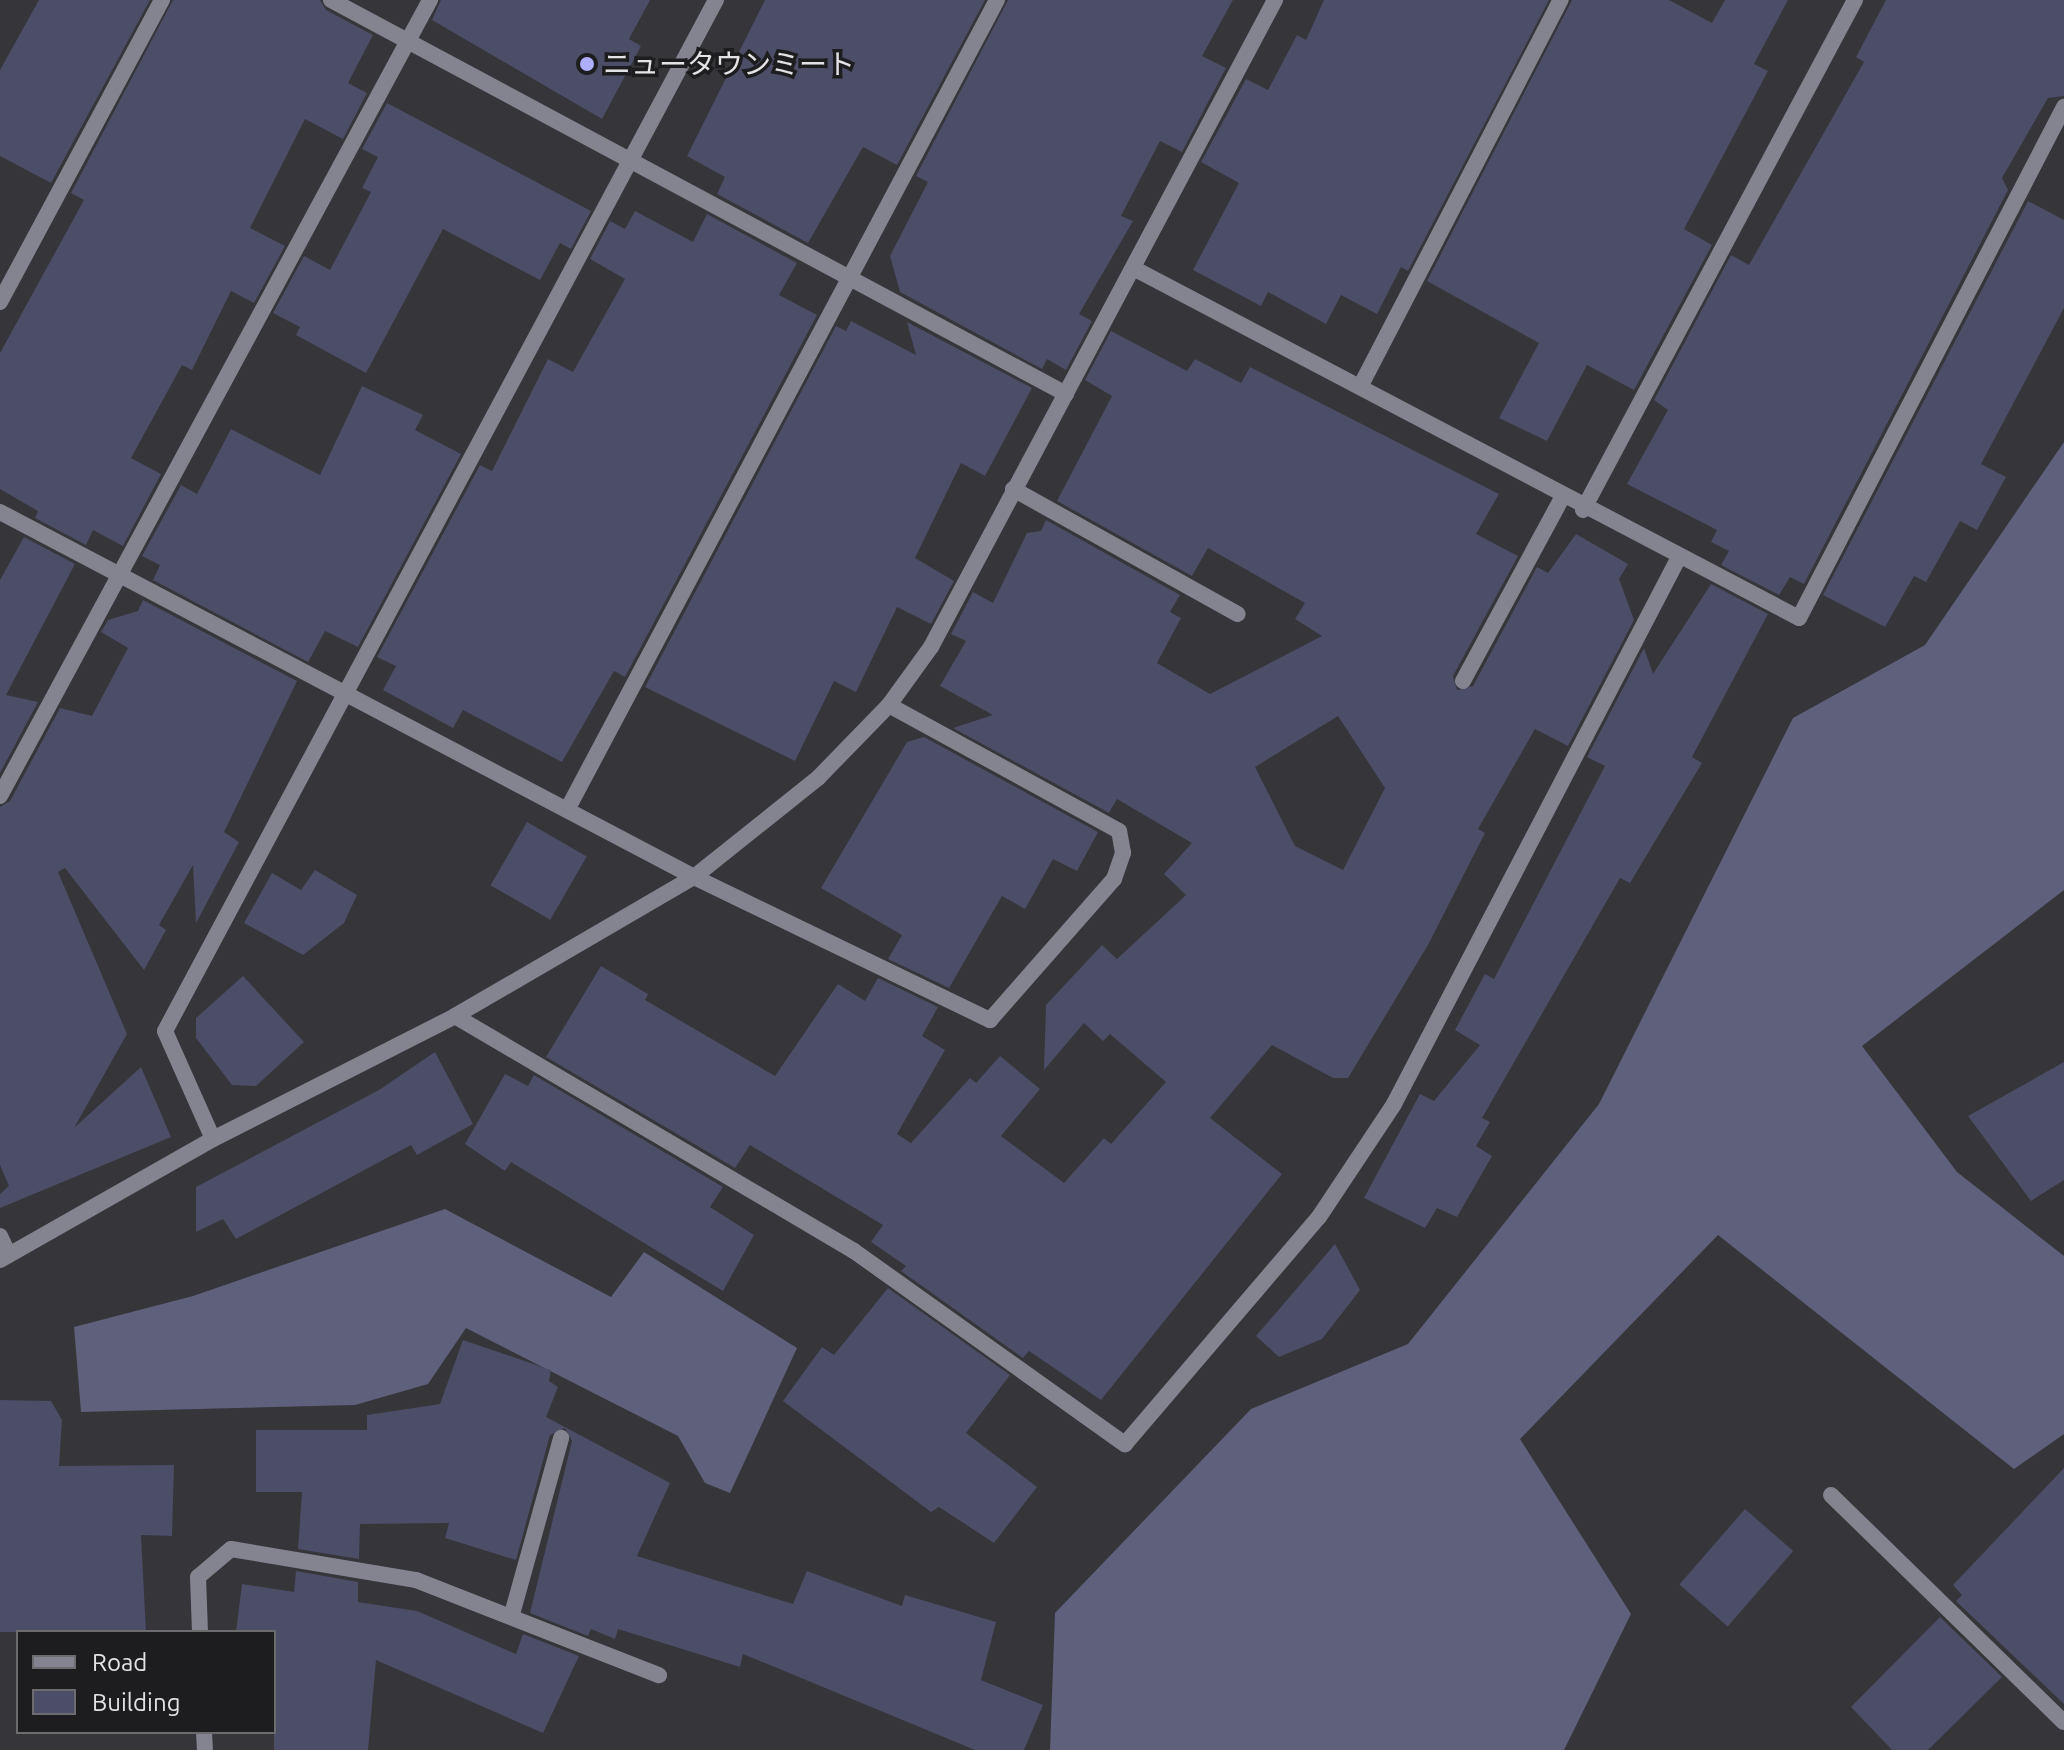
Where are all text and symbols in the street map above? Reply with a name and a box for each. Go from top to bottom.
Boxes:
place label: ニュータウンミート [603,47,855,81]
marker: ニュータウンミート [578,55,596,73]
legend [16,1630,276,1734]
text: Road [92,1649,147,1676]
text: Building [92,1689,180,1716]

